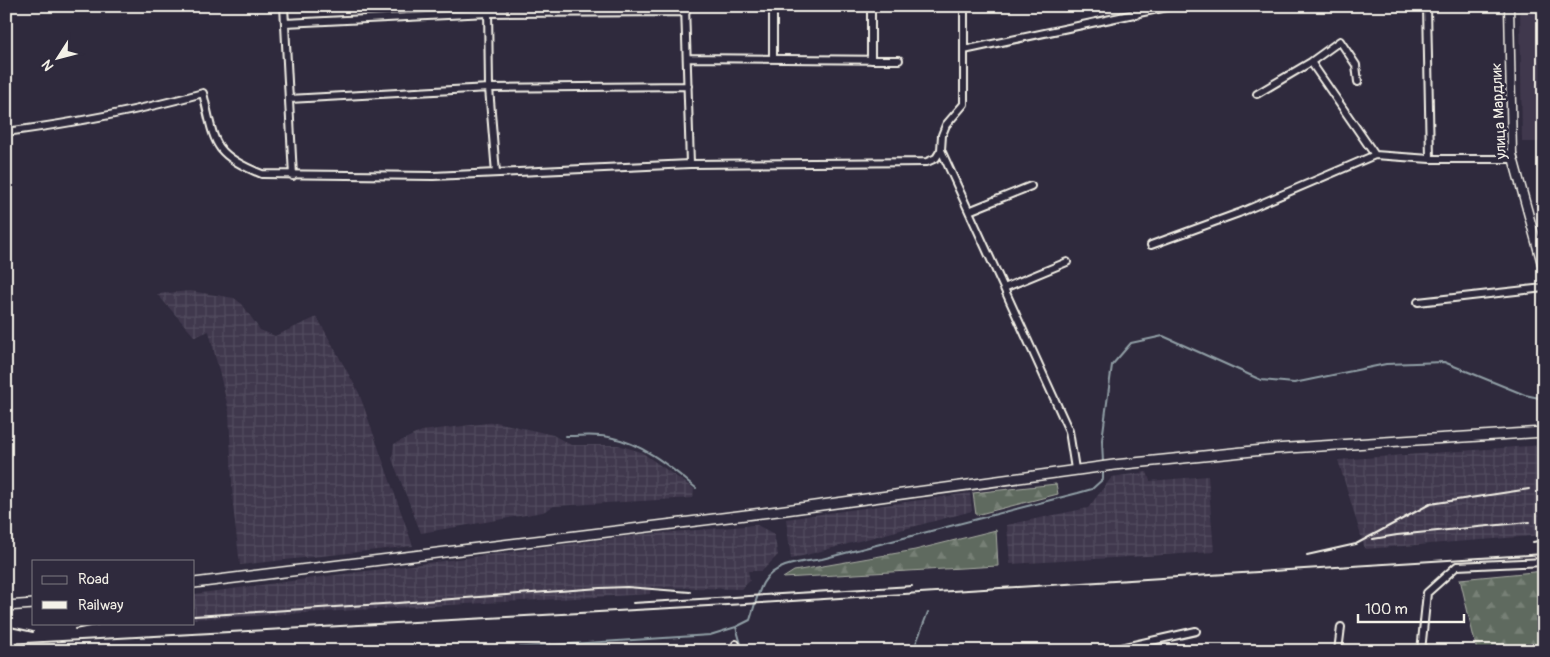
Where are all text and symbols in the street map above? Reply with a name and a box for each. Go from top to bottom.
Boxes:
north arrow [32,32,82,82]
text: N [38,57,58,74]
street label: улица Мардлик [1487,62,1511,161]
legend [32,560,195,624]
text: Road [78,570,109,589]
scale bar [1358,592,1464,624]
text: Railway [78,596,124,615]
text: 100 m [1365,600,1408,619]

